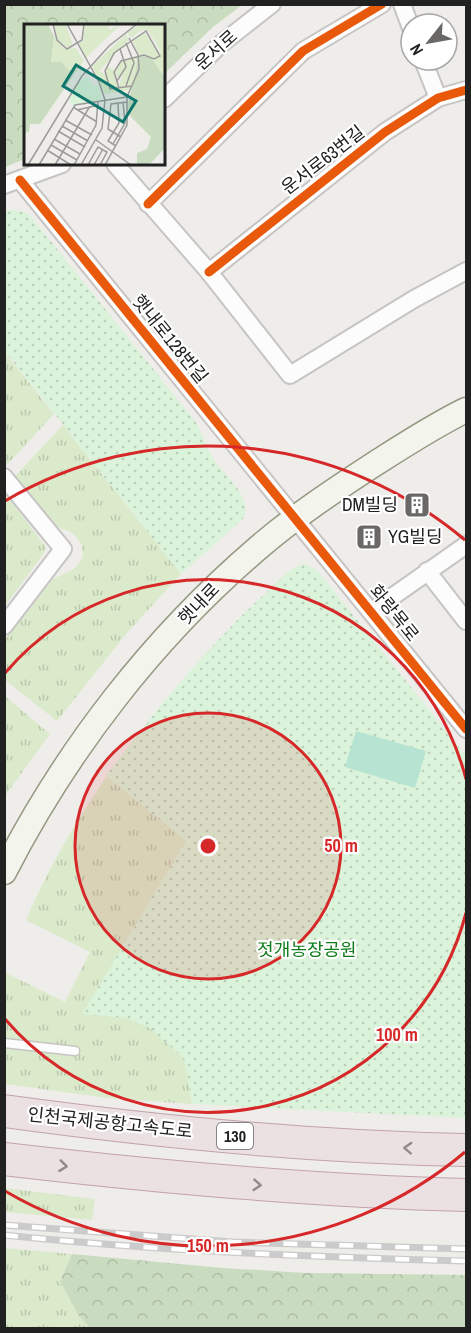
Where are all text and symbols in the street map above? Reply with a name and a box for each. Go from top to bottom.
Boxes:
north arrow [399,12,459,72]
inset map [24,24,165,165]
street label: 운서로 [189,24,242,76]
text: N [404,40,428,59]
street label: 운서로63번길 [276,119,369,200]
street label: 햇내로128번길 [127,289,214,388]
building icon: DM빌딩 [402,490,432,520]
place label: DM빌딩 [342,492,398,517]
building icon: YG빌딩 [354,522,384,552]
place label: YG빌딩 [388,524,442,549]
street label: 햇내로 [172,577,225,630]
street label: 화랑목로 [364,579,425,646]
text: 50 m [324,833,358,858]
centre of rings [198,836,218,856]
park label: 젓개농장공원 [257,937,357,962]
text: 100 m [376,1022,418,1047]
street label: 인천국제공항고속도로 [26,1101,194,1144]
road number: 130 [217,1123,253,1149]
one-way arrow [404,1141,413,1154]
one-way arrow [58,1159,67,1171]
one-way arrow [252,1178,261,1191]
text: 150 m [187,1233,229,1258]

